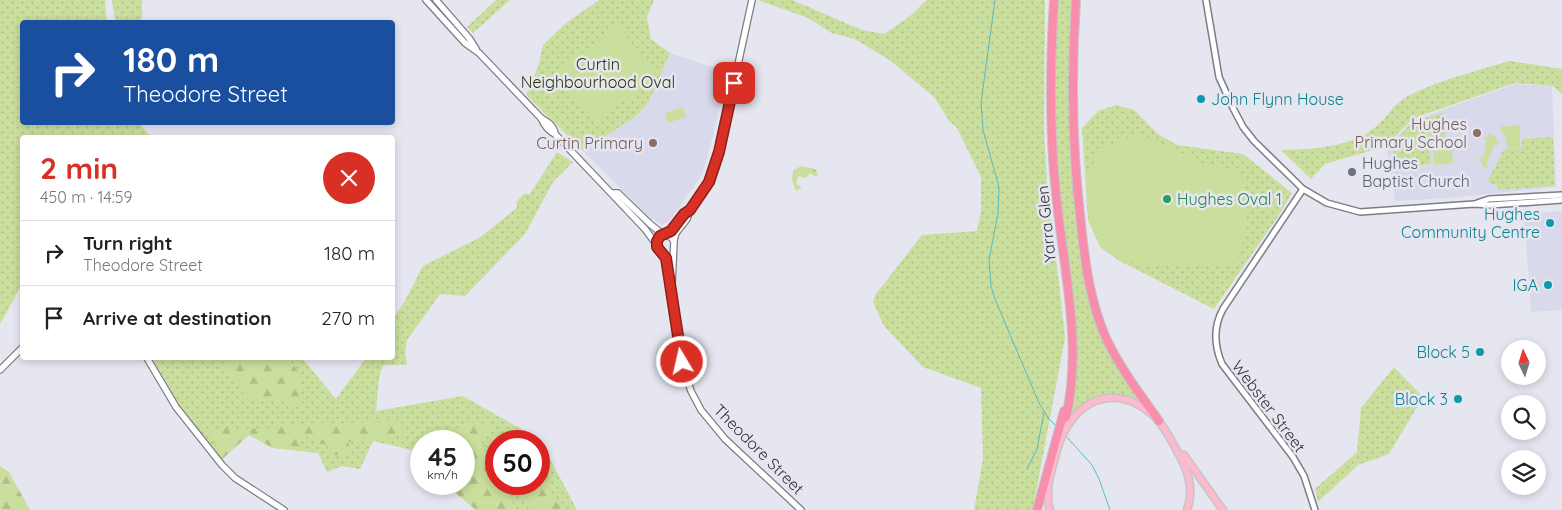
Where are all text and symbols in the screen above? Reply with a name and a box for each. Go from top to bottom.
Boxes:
text: 180 m [123,37,219,81]
icon: right [40,40,105,105]
park label: Curtin Neighbourhood Oval [521,54,675,92]
pin [713,62,755,104]
icon: arrive [720,69,748,97]
text: Theodore Street [123,80,288,108]
place label: John Flynn House [1211,89,1344,109]
marker: John Flynn House [1195,93,1207,105]
place label: Hughes Primary School [1355,114,1467,152]
marker: Hughes Primary School [1471,127,1483,139]
place label: Curtin Primary [536,133,643,153]
marker: Curtin Primary [647,137,659,149]
text: 2 min [40,149,118,187]
button: close [323,152,375,204]
place label: Hughes Baptist Church [1362,153,1470,191]
marker: Hughes Baptist Church [1346,166,1358,178]
street label: Yarra Glen [1032,185,1060,263]
text: 450 m · 14:59 [40,187,132,207]
place label: Hughes Oval 1 [1177,189,1282,209]
marker: Hughes Oval 1 [1161,193,1173,205]
place label: Hughes Community Centre [1401,204,1540,242]
marker: Hughes Community Centre [1544,217,1556,229]
text: Turn right [83,231,172,255]
icon: right [40,239,68,267]
text: 180 m [324,241,375,265]
text: Theodore Street [83,255,203,275]
place label: IGA [1513,275,1538,295]
marker: IGA [1542,279,1554,291]
icon: arrive [40,304,68,332]
text: Arrive at destination [83,306,272,330]
text: 270 m [321,306,375,330]
position arrow [655,335,707,387]
north arrow [1501,340,1546,385]
map controls [1501,340,1546,495]
place label: Block 5 [1417,342,1470,362]
marker: Block 5 [1474,346,1486,358]
street label: Webster Street [1228,356,1310,456]
place label: Block 3 [1395,389,1448,409]
marker: Block 3 [1452,393,1464,405]
button: search [1501,395,1546,440]
street label: Theodore Street [710,400,808,498]
speed limit sign: 50 [485,430,550,495]
text: 45 [428,441,457,472]
button: layers [1501,450,1546,495]
text: km/h [427,467,458,482]

